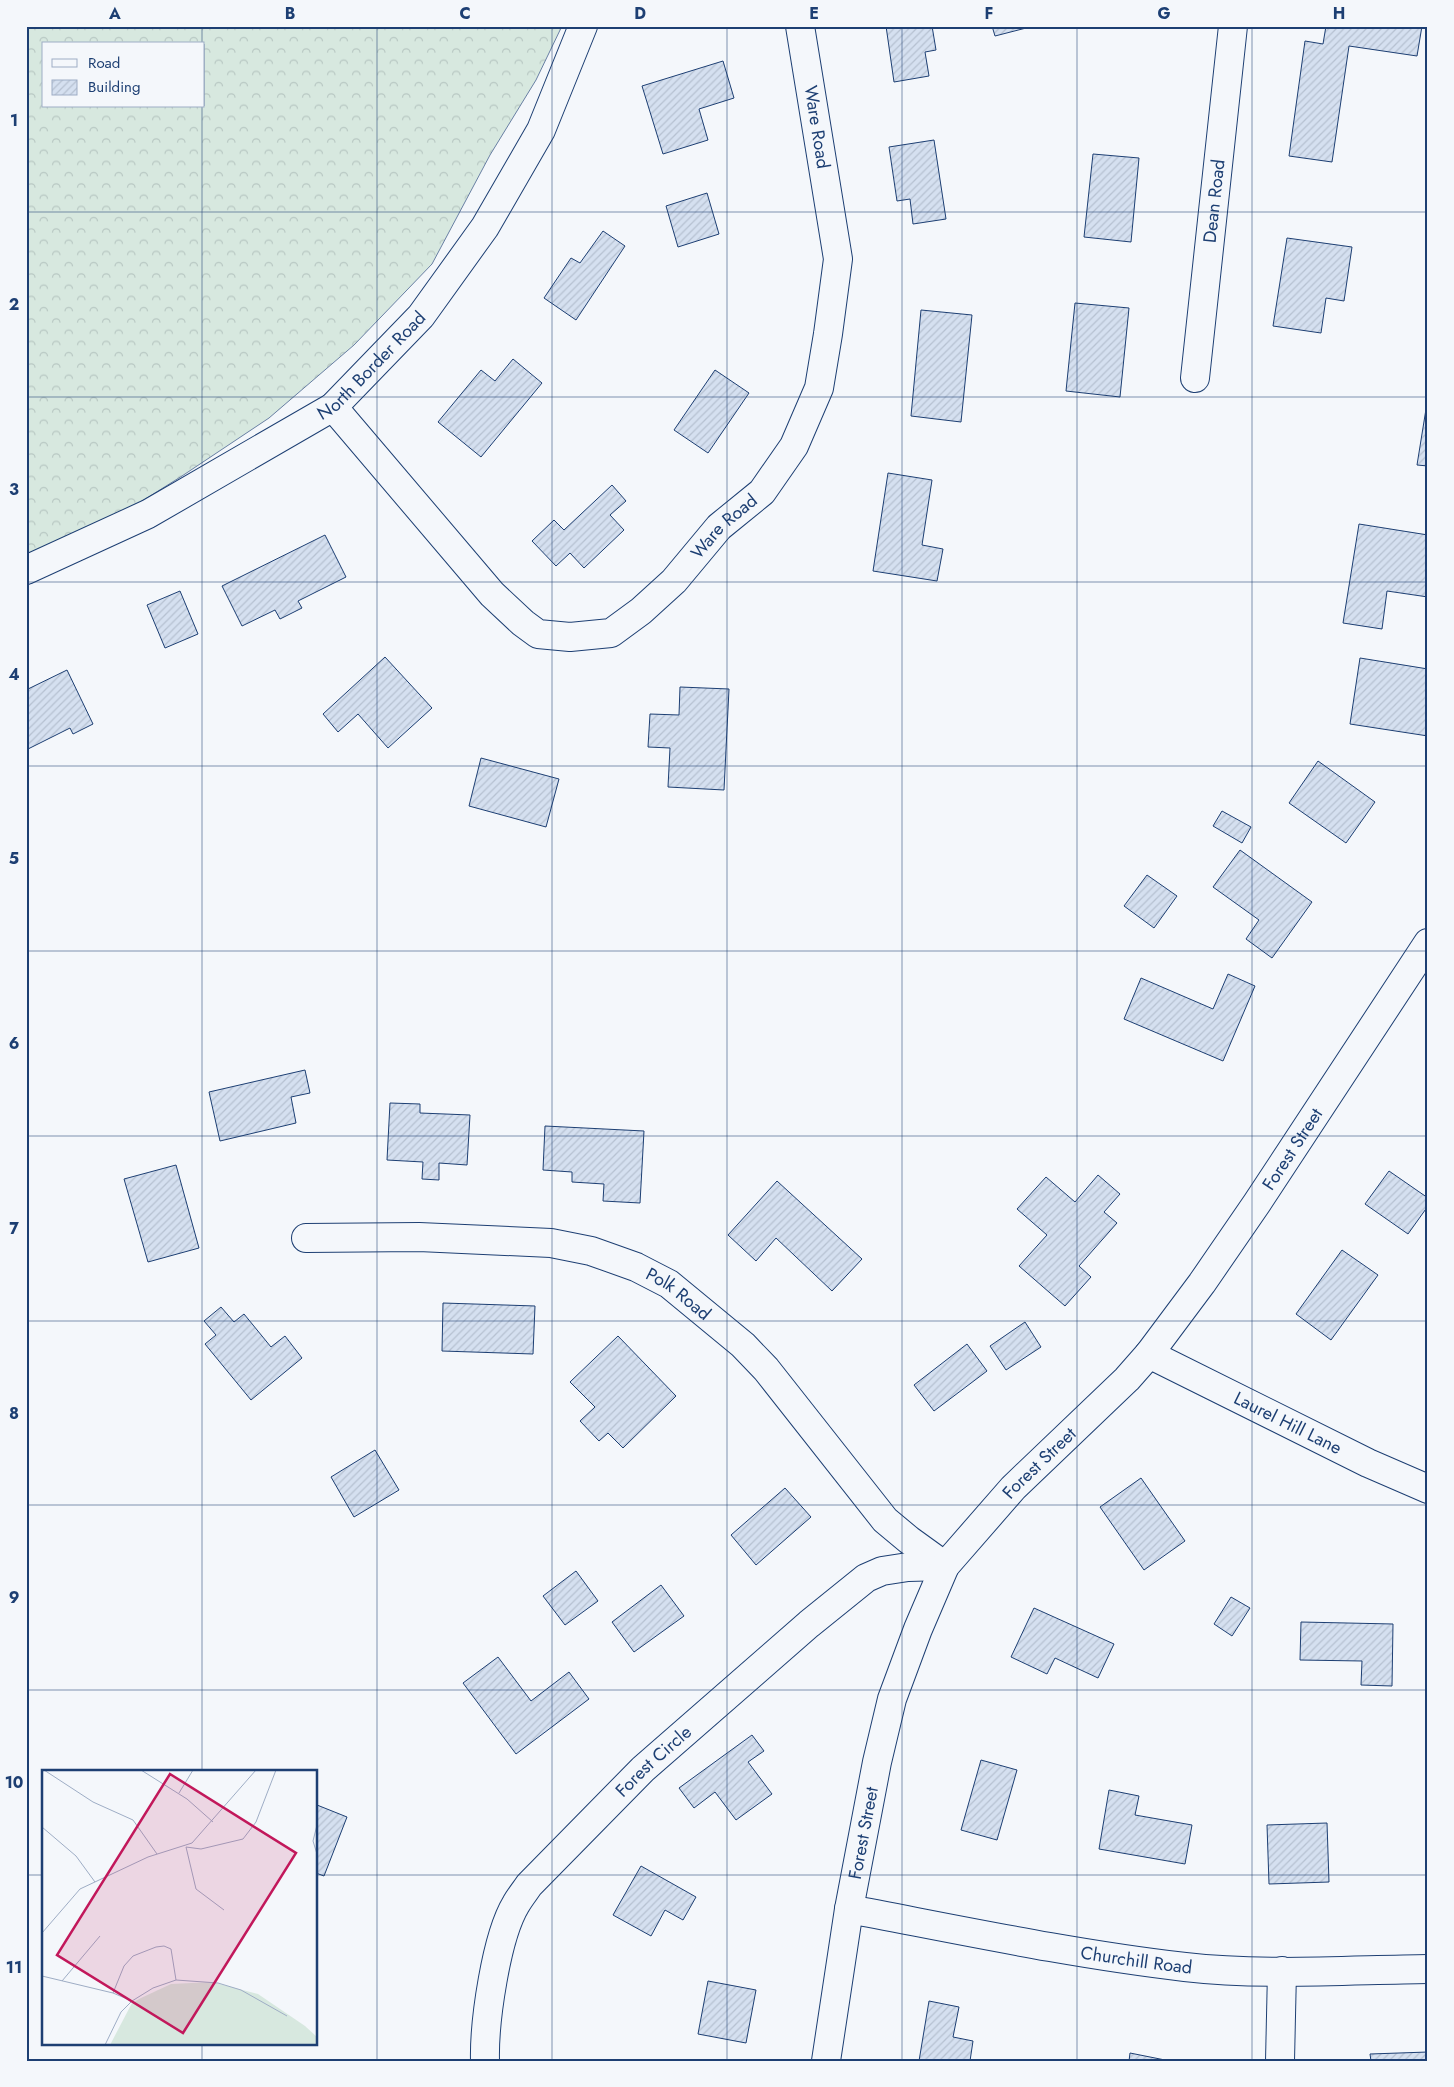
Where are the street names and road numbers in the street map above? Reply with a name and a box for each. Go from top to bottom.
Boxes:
street label: Ware Road [798,83,836,171]
street label: Dean Road [1197,158,1232,244]
street label: North Border Road [312,305,432,427]
street label: Ware Road [685,488,763,565]
street label: Forest Street [1256,1102,1329,1195]
street label: Polk Road [641,1261,717,1326]
street label: Laurel Hill Lane [1229,1385,1346,1461]
street label: Forest Street [996,1421,1082,1505]
street label: Forest Circle [609,1719,697,1803]
street label: Forest Street [842,1784,885,1881]
street label: Churchill Road [1079,1939,1194,1981]

